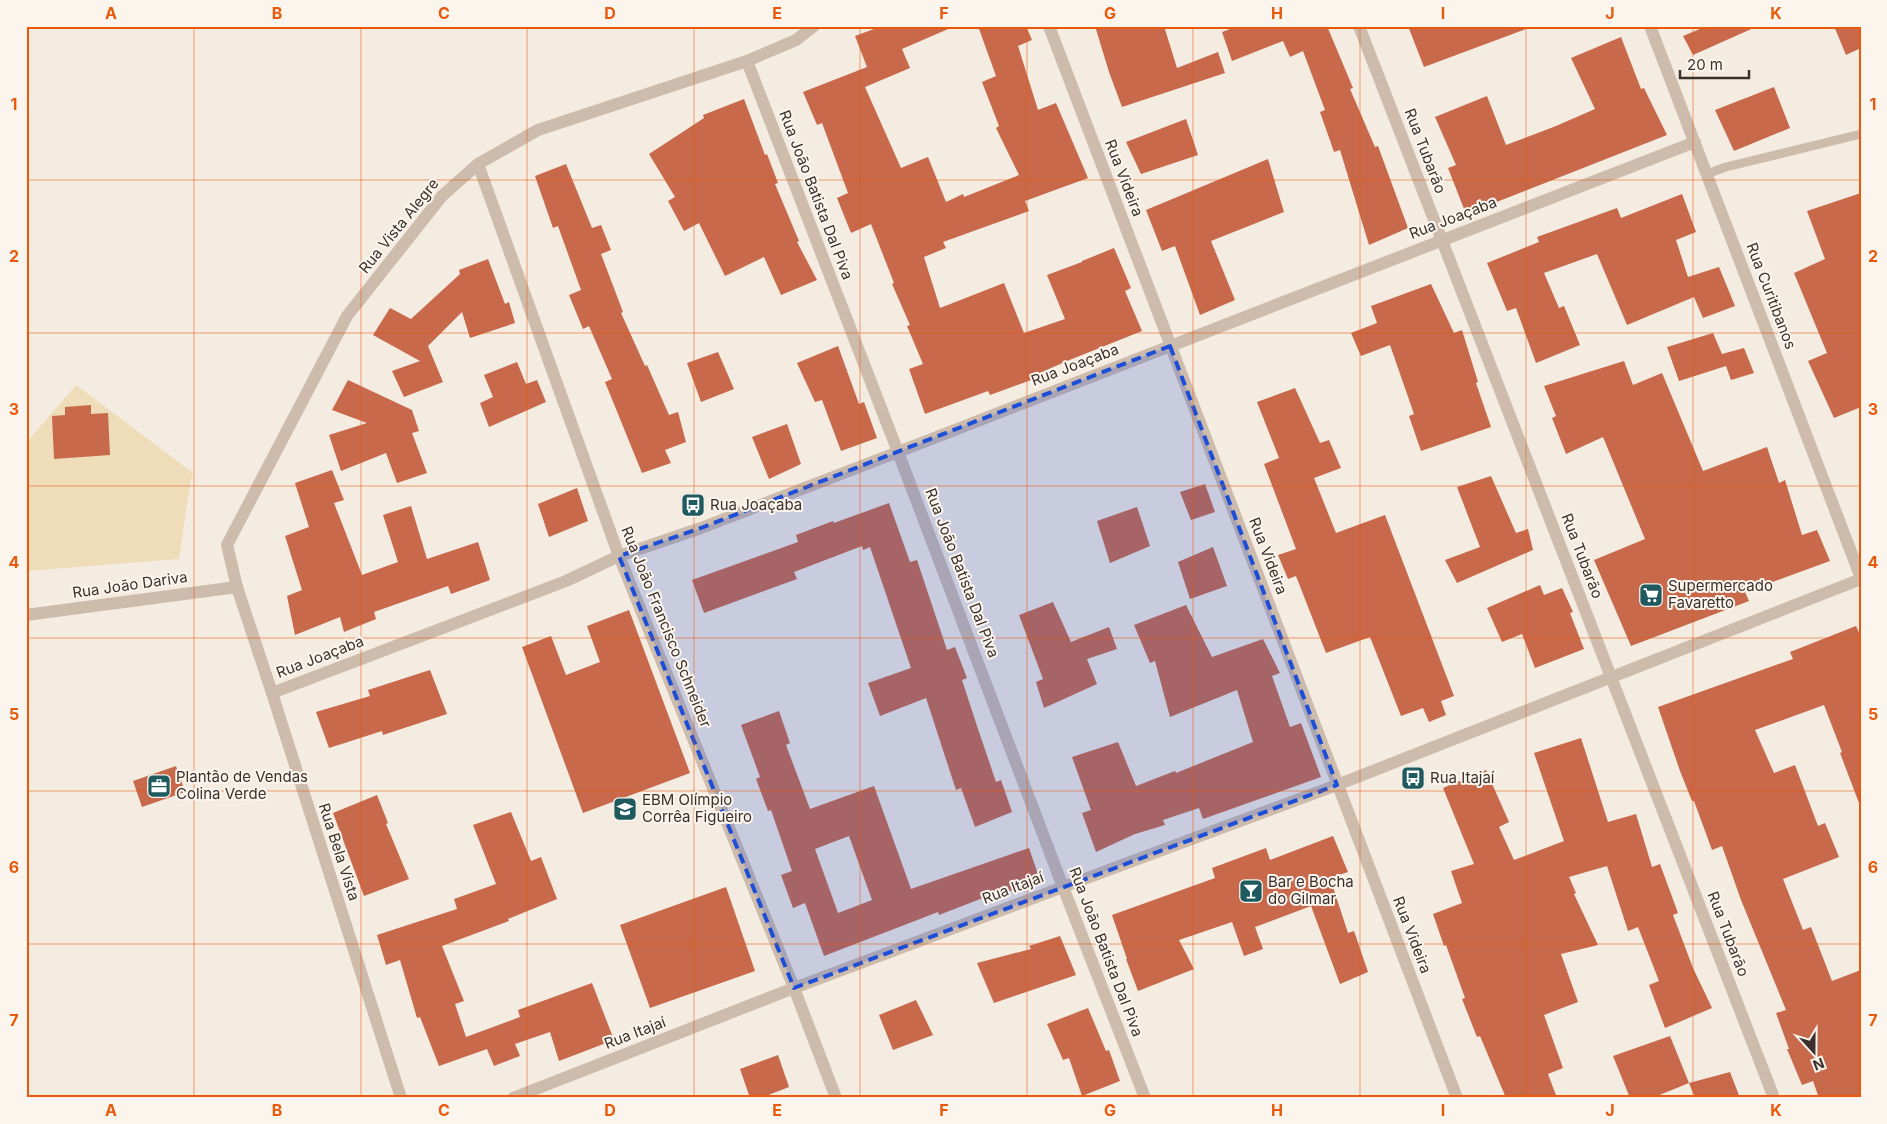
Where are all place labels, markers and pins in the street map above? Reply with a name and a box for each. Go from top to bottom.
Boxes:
bus stop icon: Rua Joaçaba [680,492,706,518]
place label: Rua Joaçaba [710,495,802,514]
place label: Supermercado Favaretto [1668,576,1773,612]
supermarket icon: Supermercado Favaretto [1638,582,1664,608]
bus stop icon: Rua Itajaí [1400,765,1426,791]
place label: Plantão de Vendas Colina Verde [176,767,308,803]
place label: Rua Itajaí [1430,768,1495,787]
office icon: Plantão de Vendas Colina Verde [146,773,172,799]
place label: EBM Olímpio Corrêa Figueiro [642,790,752,826]
school or university icon: EBM Olímpio Corrêa Figueiro [612,796,638,822]
place label: Bar e Bocha do Gilmar [1268,872,1354,908]
bar icon: Bar e Bocha do Gilmar [1238,878,1264,904]

